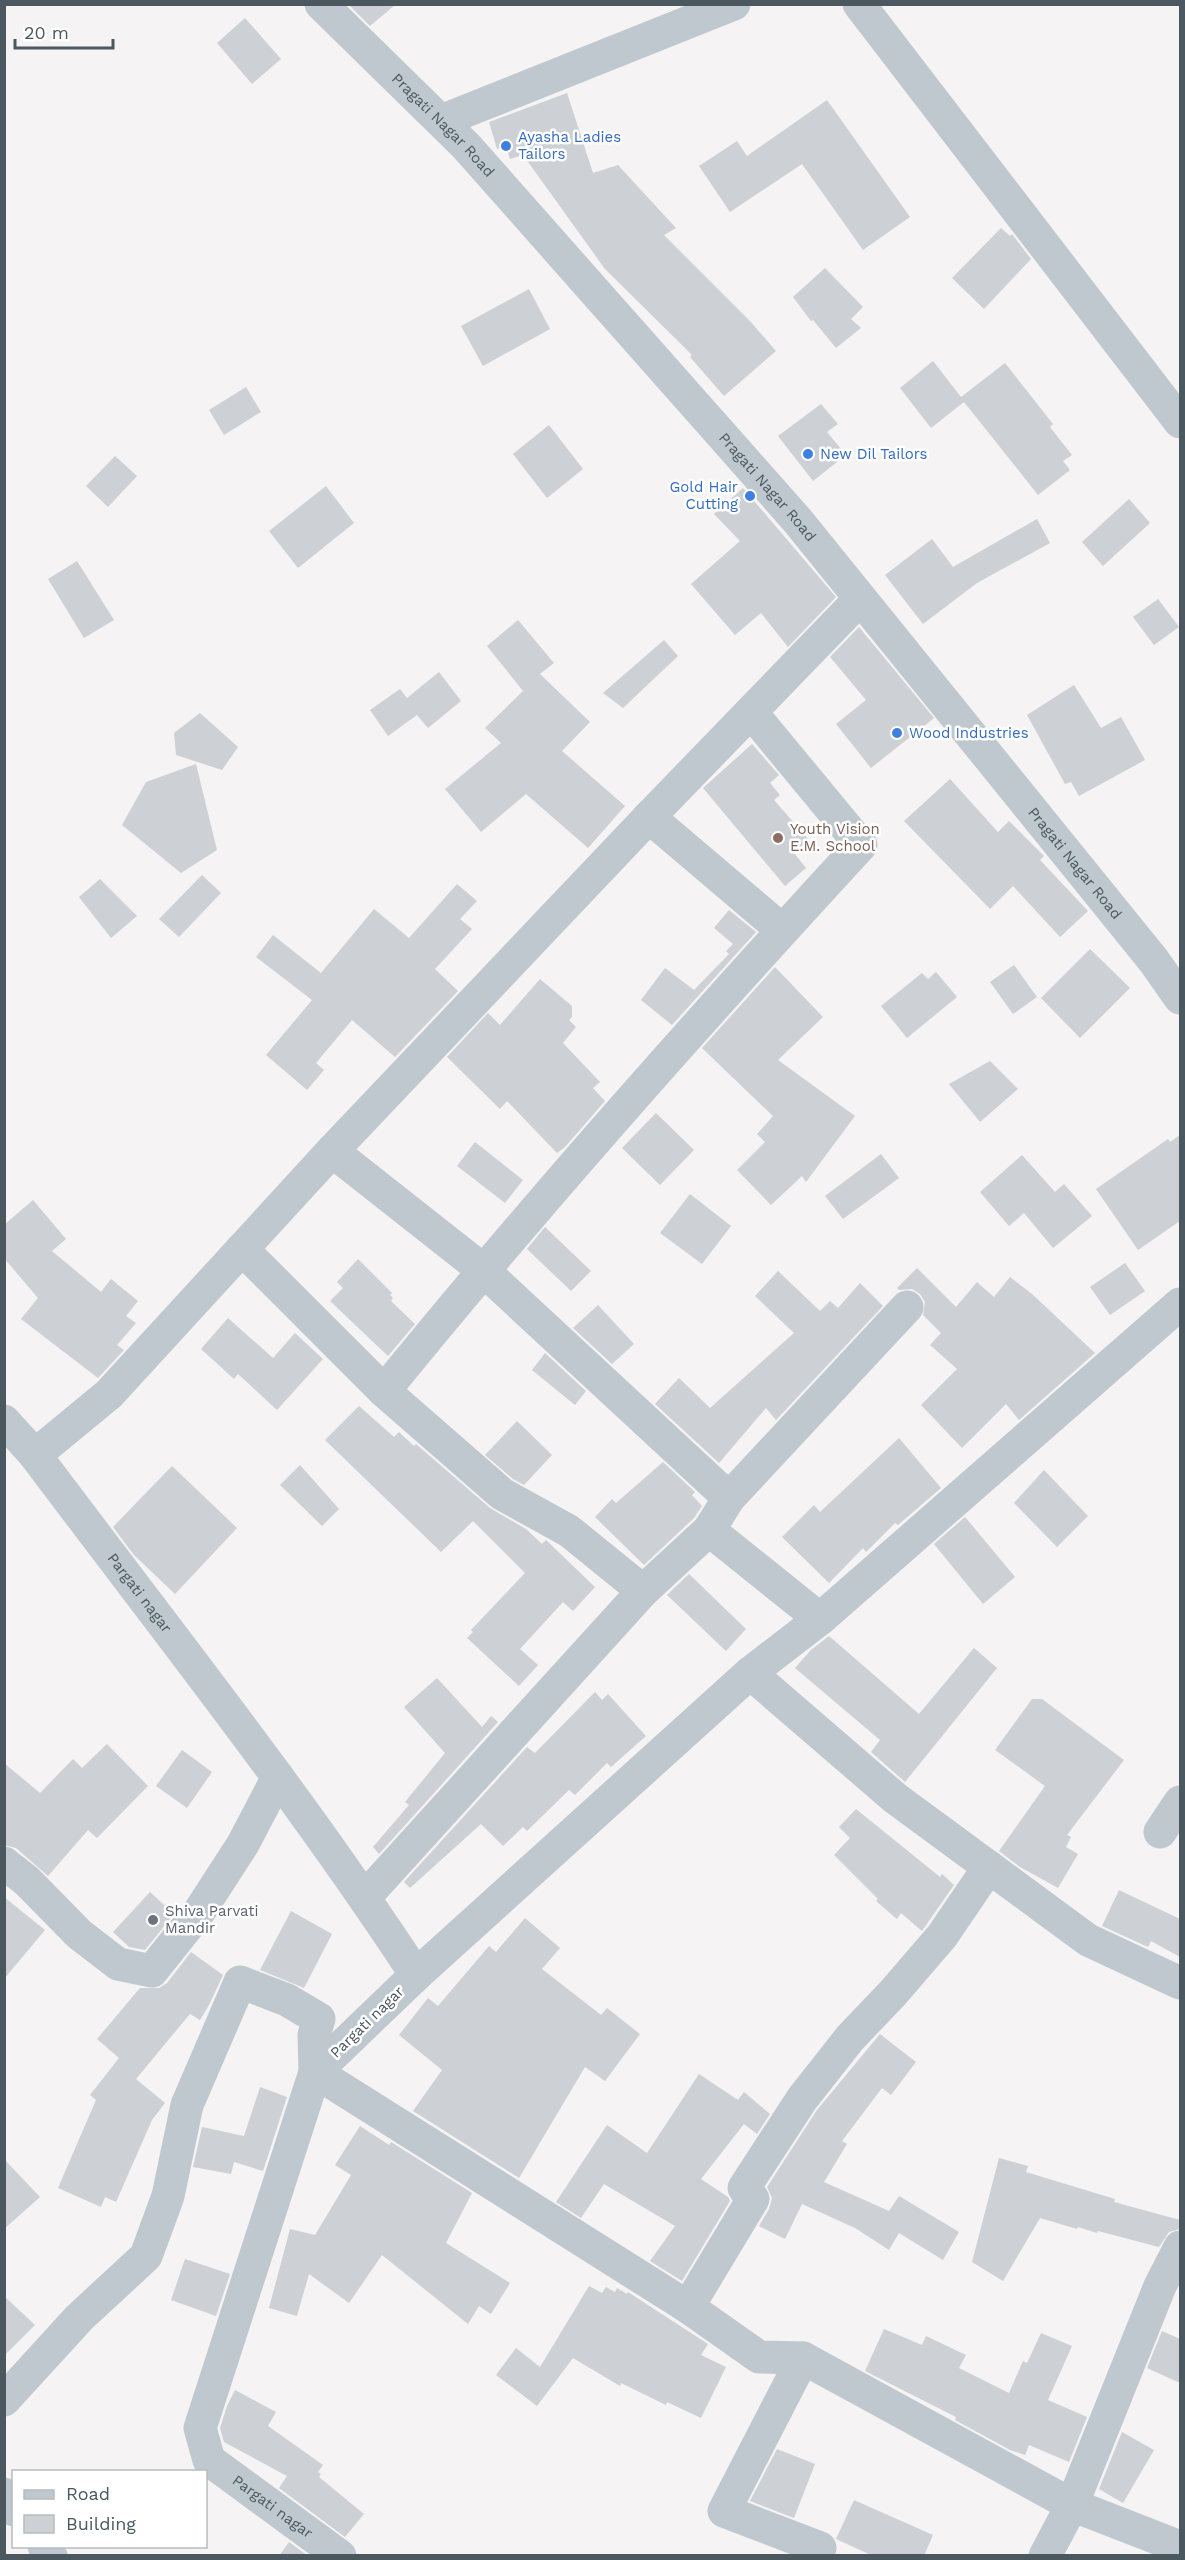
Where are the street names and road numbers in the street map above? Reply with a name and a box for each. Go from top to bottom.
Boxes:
street label: Pragati Nagar Road [388,69,498,181]
street label: Pragati Nagar Road [715,429,820,545]
street label: Pragati Nagar Road [1024,804,1125,923]
street label: Pargati nagar [103,1549,176,1636]
street label: Pargati nagar [326,1982,408,2062]
street label: Pargati nagar [229,2471,316,2542]

